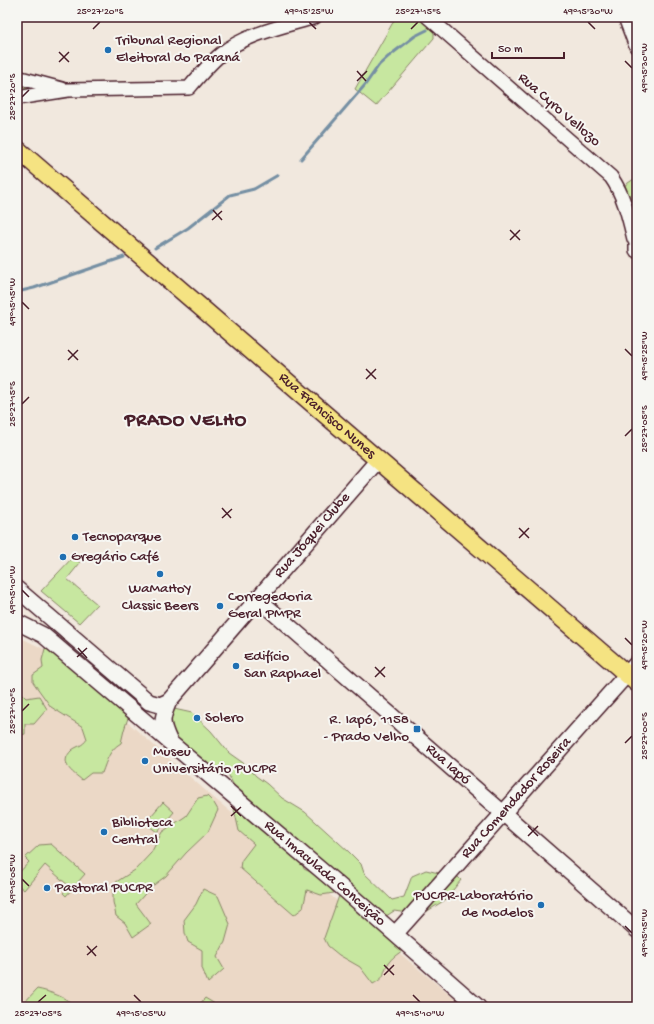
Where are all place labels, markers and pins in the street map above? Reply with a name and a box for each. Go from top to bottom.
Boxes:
place label: Tribunal Regional Eleitoral do Paraná [115,32,241,67]
marker: Tribunal Regional Eleitoral do Paraná [103,45,113,55]
place label: Tecnoparque [82,528,162,546]
marker: Tecnoparque [70,532,80,542]
place label: Gregário Café [71,548,159,566]
marker: Gregário Café [58,552,68,562]
marker: WaMaHoY Classic Beers [155,569,165,579]
place label: WaMaHoY Classic Beers [122,580,199,615]
place label: Corregedoria Geral PMPR [228,588,313,623]
marker: Corregedoria Geral PMPR [215,601,225,611]
place label: Edifício San Raphael [244,648,321,683]
marker: Edifício San Raphael [231,661,241,671]
place label: Solero [205,709,244,727]
place label: R. Iapó, 1158 - Prado Velho [323,711,409,746]
marker: Solero [192,713,202,723]
marker: R. Iapó, 1158 - Prado Velho [412,724,422,734]
place label: Museu Universitário PUCPR [153,743,277,778]
marker: Museu Universitário PUCPR [140,756,150,766]
place label: Biblioteca Central [111,814,173,849]
marker: Biblioteca Central [99,827,109,837]
place label: Pastoral PUCPR [54,879,154,897]
marker: Pastoral PUCPR [42,883,52,893]
place label: PUCPR-Laboratório de Modelos [413,887,533,922]
marker: PUCPR-Laboratório de Modelos [536,900,546,910]

